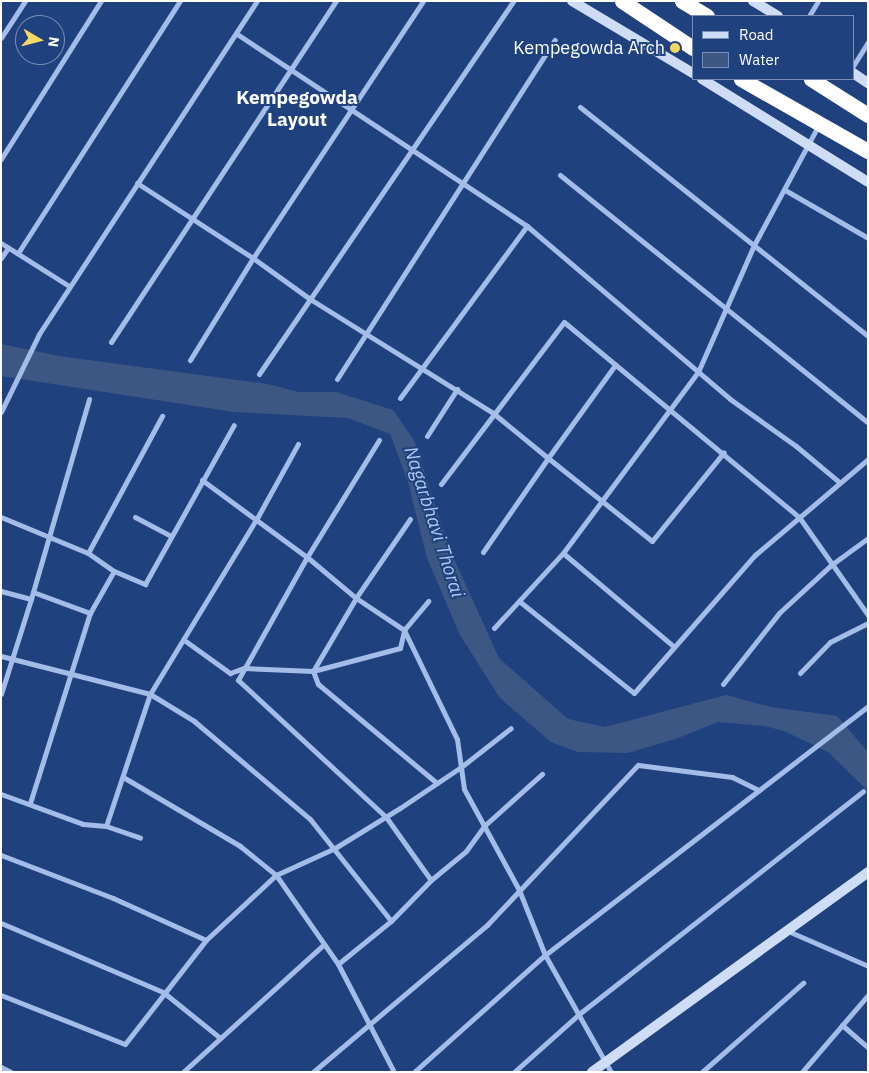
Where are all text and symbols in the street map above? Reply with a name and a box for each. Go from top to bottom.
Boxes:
north arrow [15,15,65,65]
legend [692,15,854,80]
text: Road [739,25,774,44]
text: N [44,36,63,48]
place label: Kempegowda Arch [513,37,665,59]
marker: Kempegowda Arch [669,42,681,54]
text: Water [739,50,779,69]
district label: Kempegowda Layout [236,87,358,131]
water label: Nagarbhavi Thorai [399,444,469,600]

